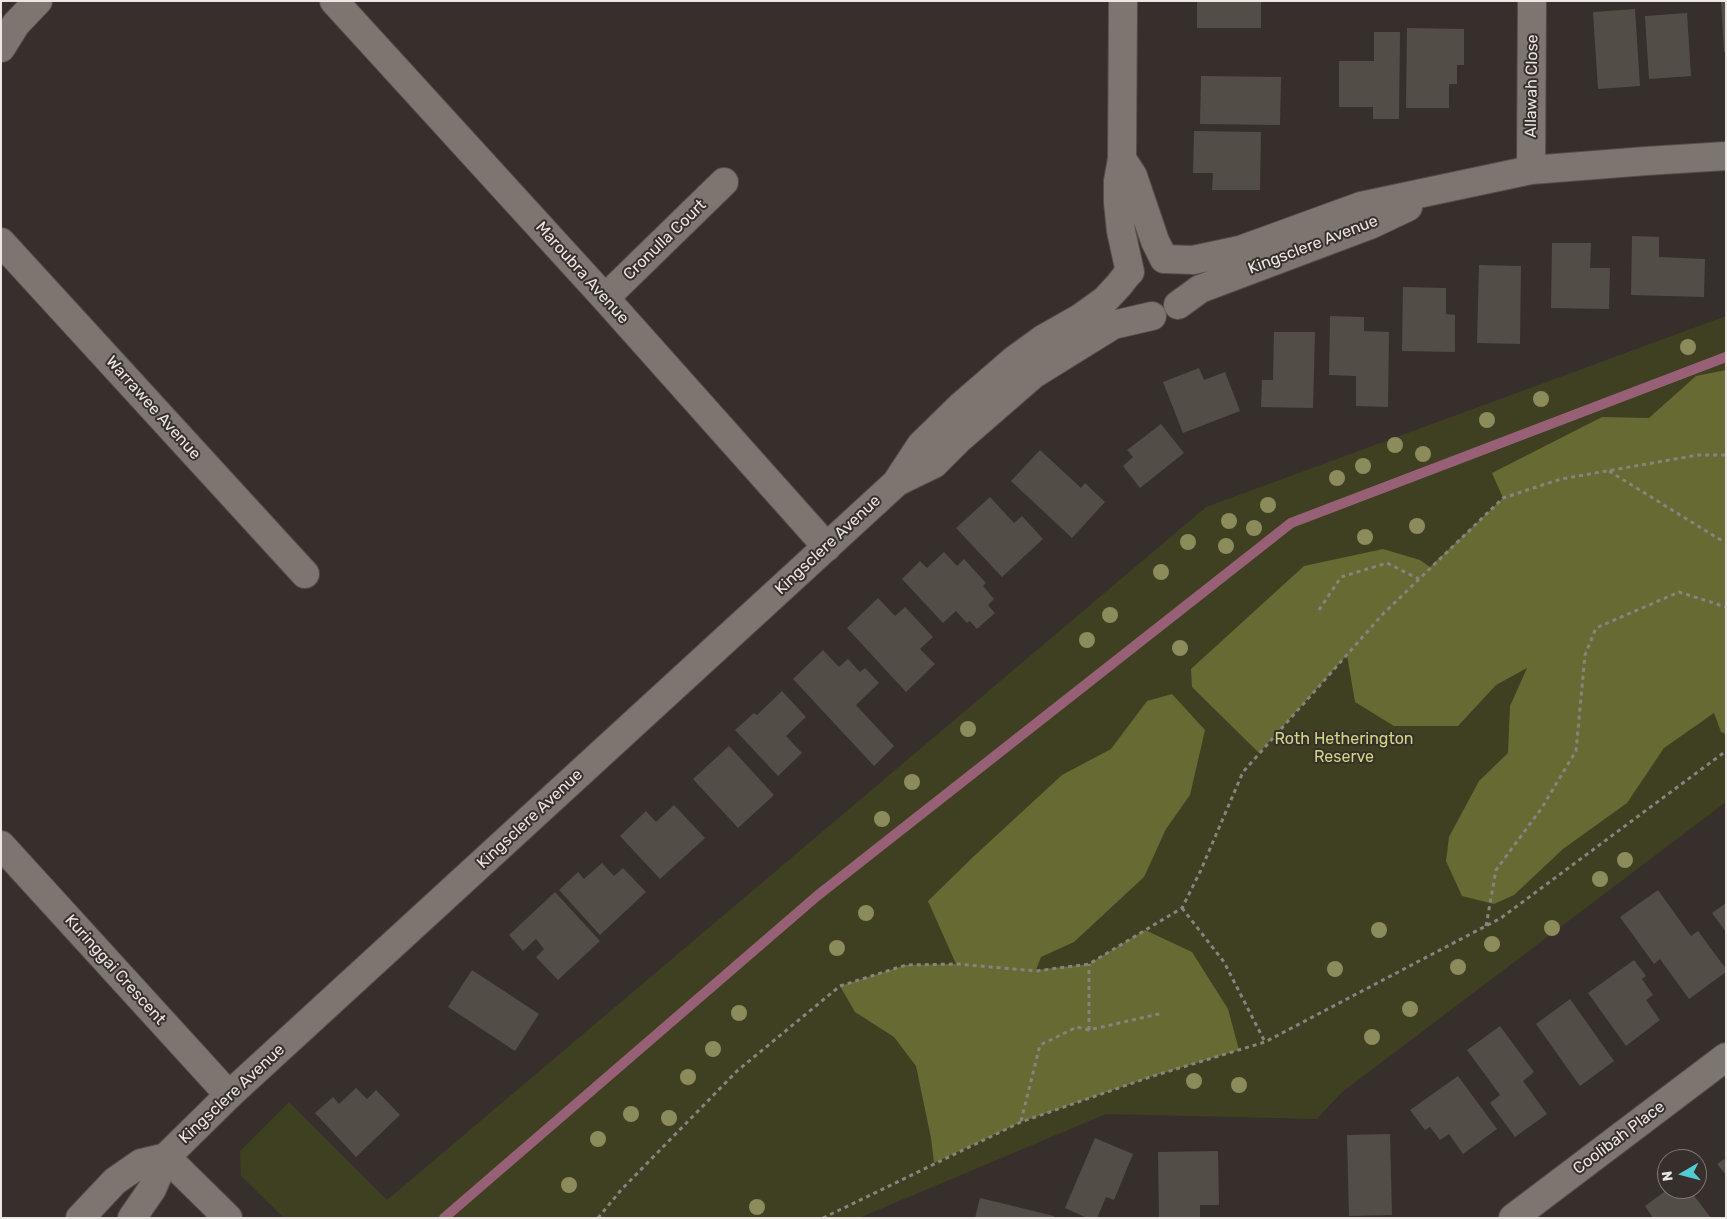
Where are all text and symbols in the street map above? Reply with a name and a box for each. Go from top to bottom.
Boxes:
street label: Allawah Close [1522,34,1542,138]
street label: Cronulla Court [620,196,710,284]
street label: Kingsclere Avenue [1245,211,1381,279]
street label: Maroubra Avenue [531,218,633,328]
street label: Warrawee Avenue [101,352,205,464]
street label: Kingsclere Avenue [771,491,885,599]
park label: Roth Hetherington Reserve [1274,729,1414,767]
street label: Kingsclere Avenue [473,765,587,873]
street label: Kuringgai Crescent [60,911,170,1029]
street label: Kingsclere Avenue [175,1040,289,1148]
street label: Coolibah Place [1569,1097,1669,1179]
north arrow [1657,1149,1707,1199]
text: N [1659,1170,1677,1182]

